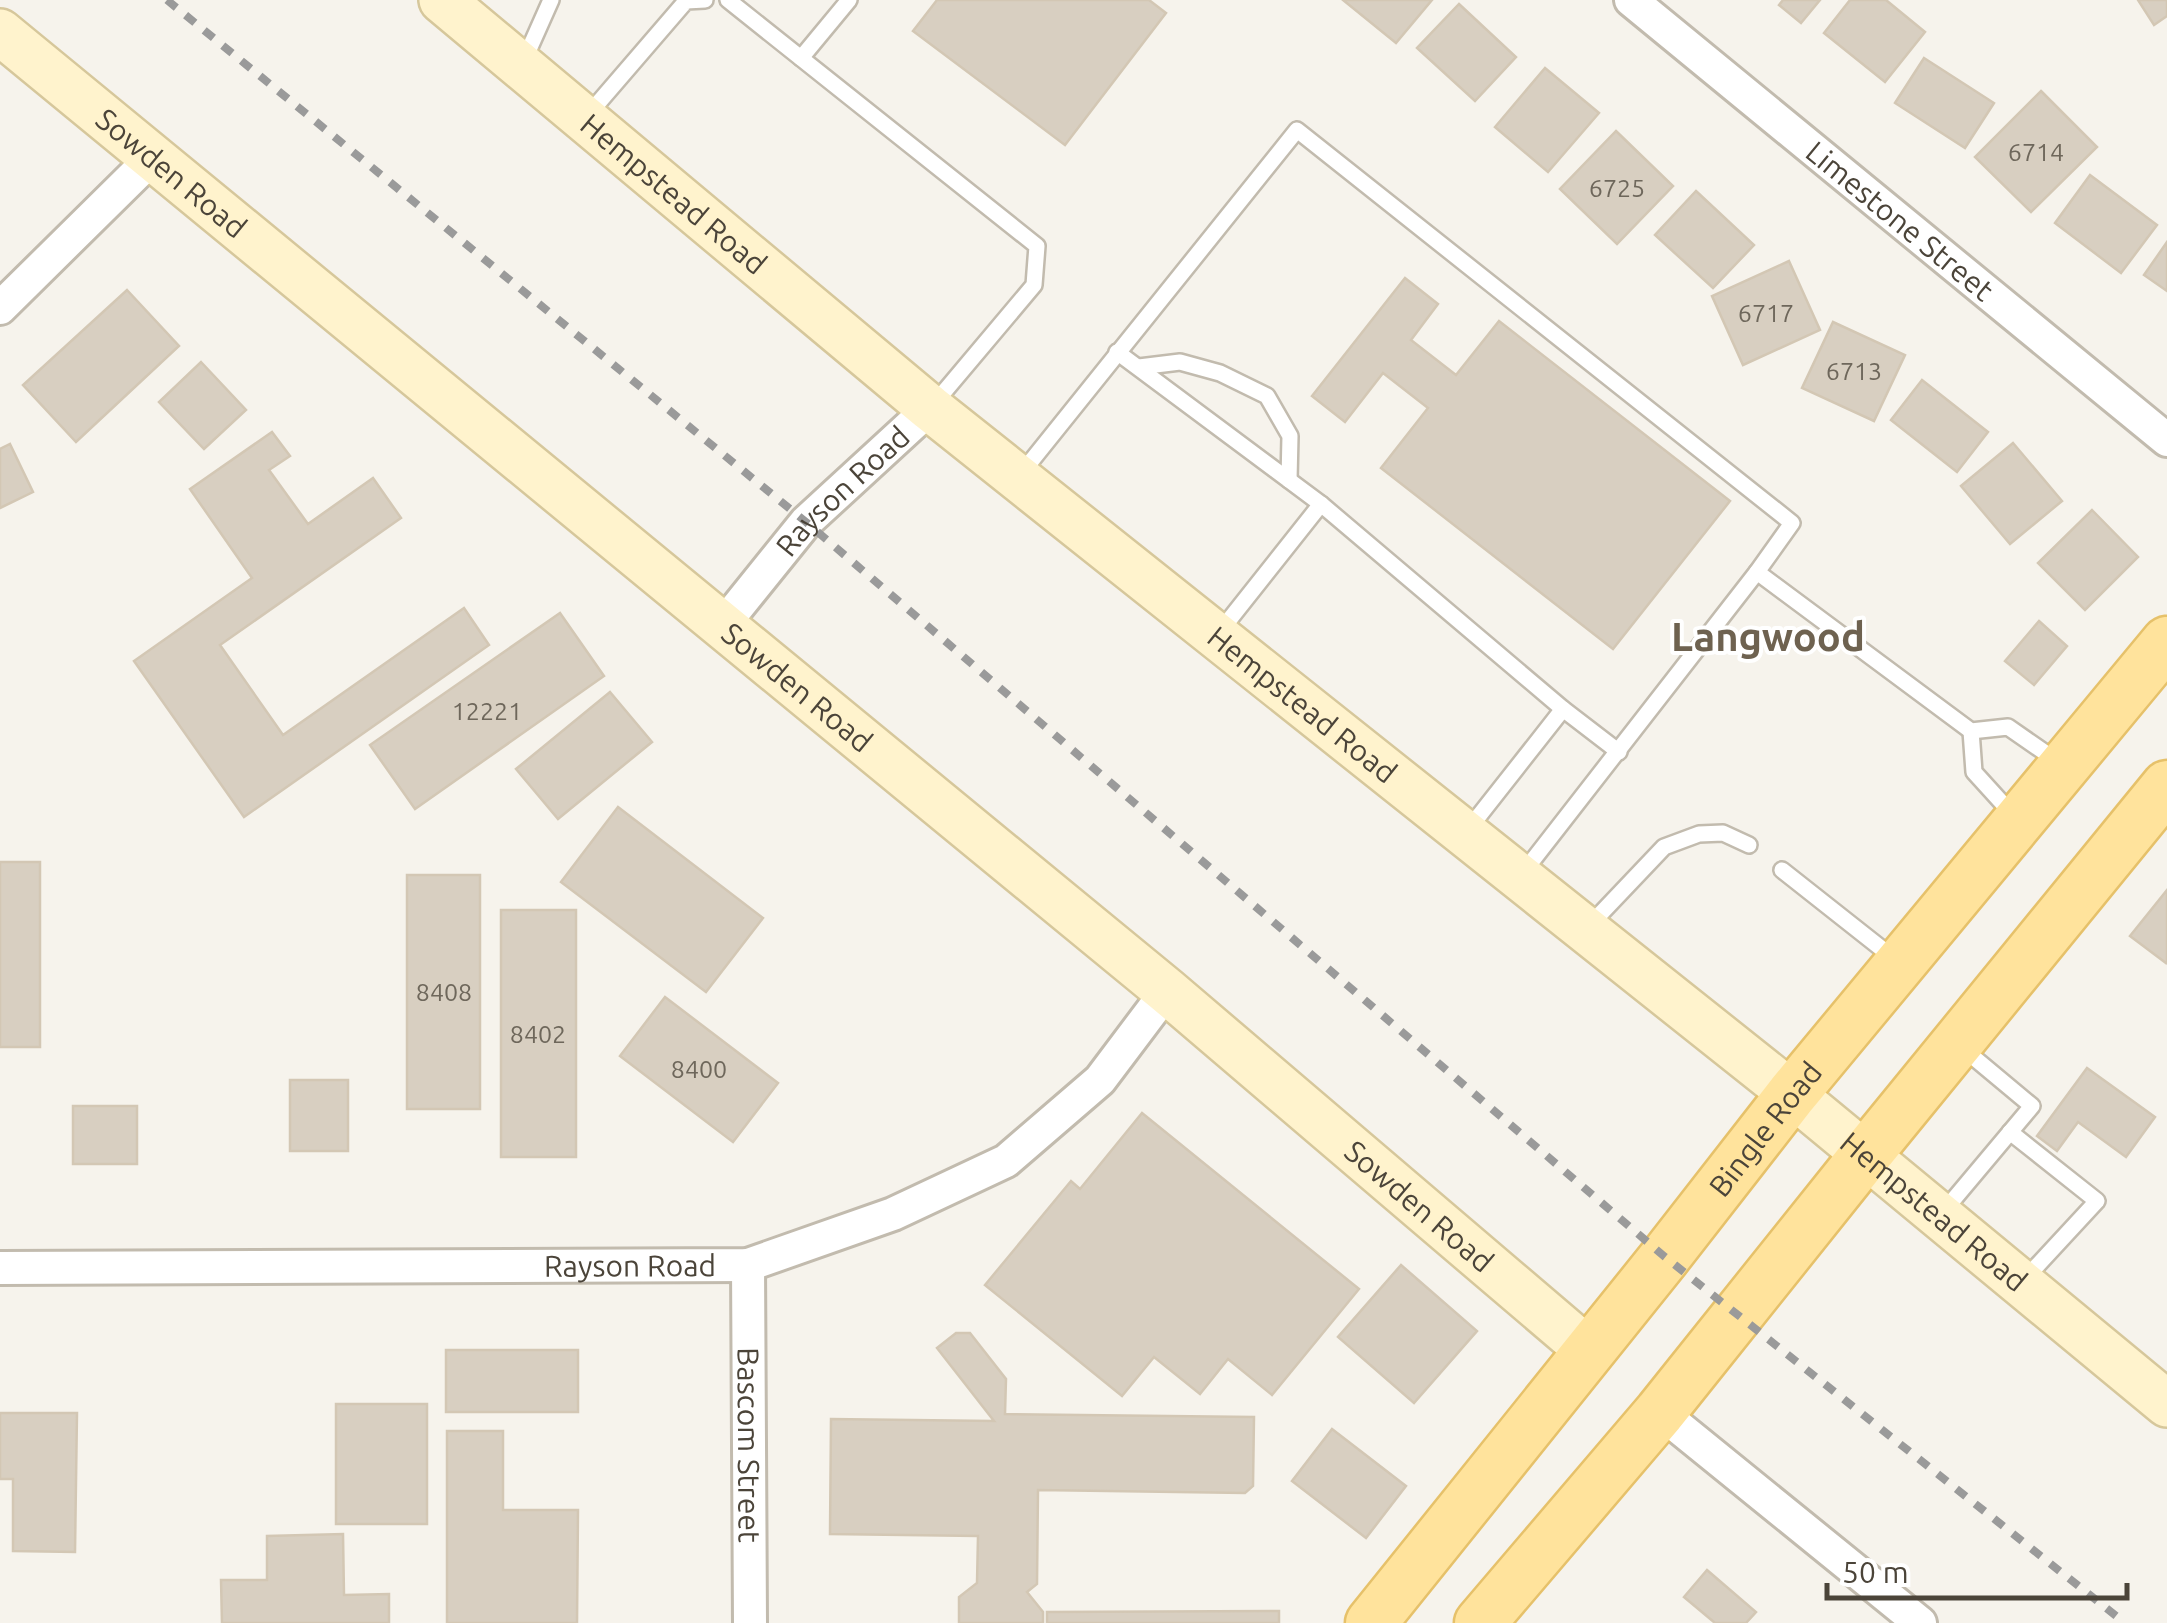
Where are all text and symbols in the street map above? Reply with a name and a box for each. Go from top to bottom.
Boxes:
street label: Sowden Road [90,101,253,244]
street label: Hempstead Road [574,106,773,281]
street label: Limestone Street [1800,134,2000,308]
house number: 6714 [2008,138,2064,166]
house number: 6725 [1589,174,1645,202]
house number: 6717 [1738,299,1794,327]
house number: 6713 [1826,357,1882,385]
street label: Rayson Road [769,419,916,563]
district label: Langwood [1671,614,1865,659]
street label: Sowden Road [716,616,879,759]
street label: Hempstead Road [1201,619,1403,790]
house number: 12221 [452,697,522,725]
house number: 8408 [416,978,472,1006]
house number: 8402 [510,1020,566,1048]
house number: 8400 [671,1055,727,1083]
street label: Bingle Road [1702,1055,1828,1203]
street label: Hempstead Road [1834,1125,2034,1298]
street label: Sowden Road [1338,1134,1500,1279]
street label: Rayson Road [544,1248,716,1283]
street label: Bascom Street [731,1347,767,1543]
scale bar [1827,1538,2127,1600]
text: 50 m [1842,1555,1909,1589]

